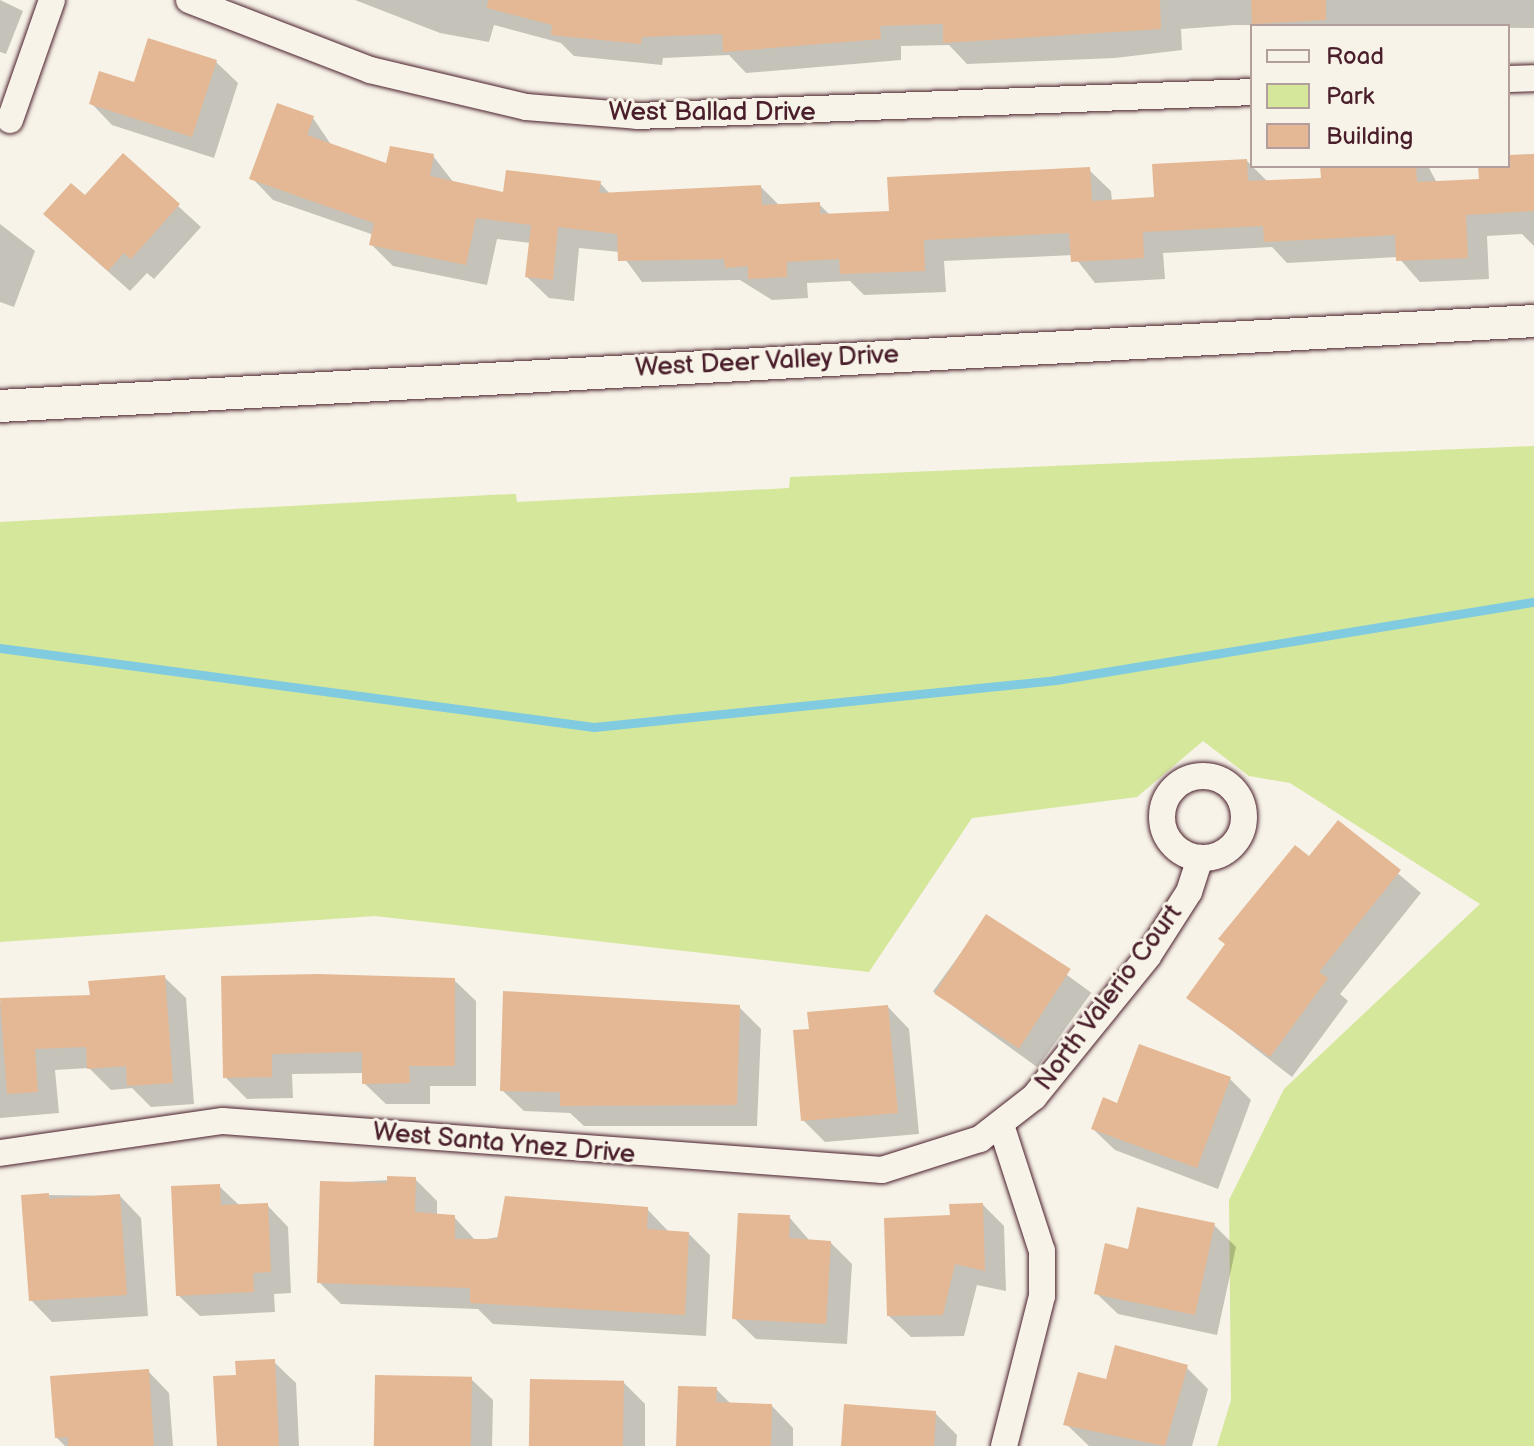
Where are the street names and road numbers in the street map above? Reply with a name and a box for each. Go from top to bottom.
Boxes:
street label: West Ballad Drive [608,97,816,129]
street label: West Deer Valley Drive [633,339,901,385]
street label: North Valerio Court [1029,899,1189,1097]
street label: West Santa Ynez Drive [370,1117,638,1171]

